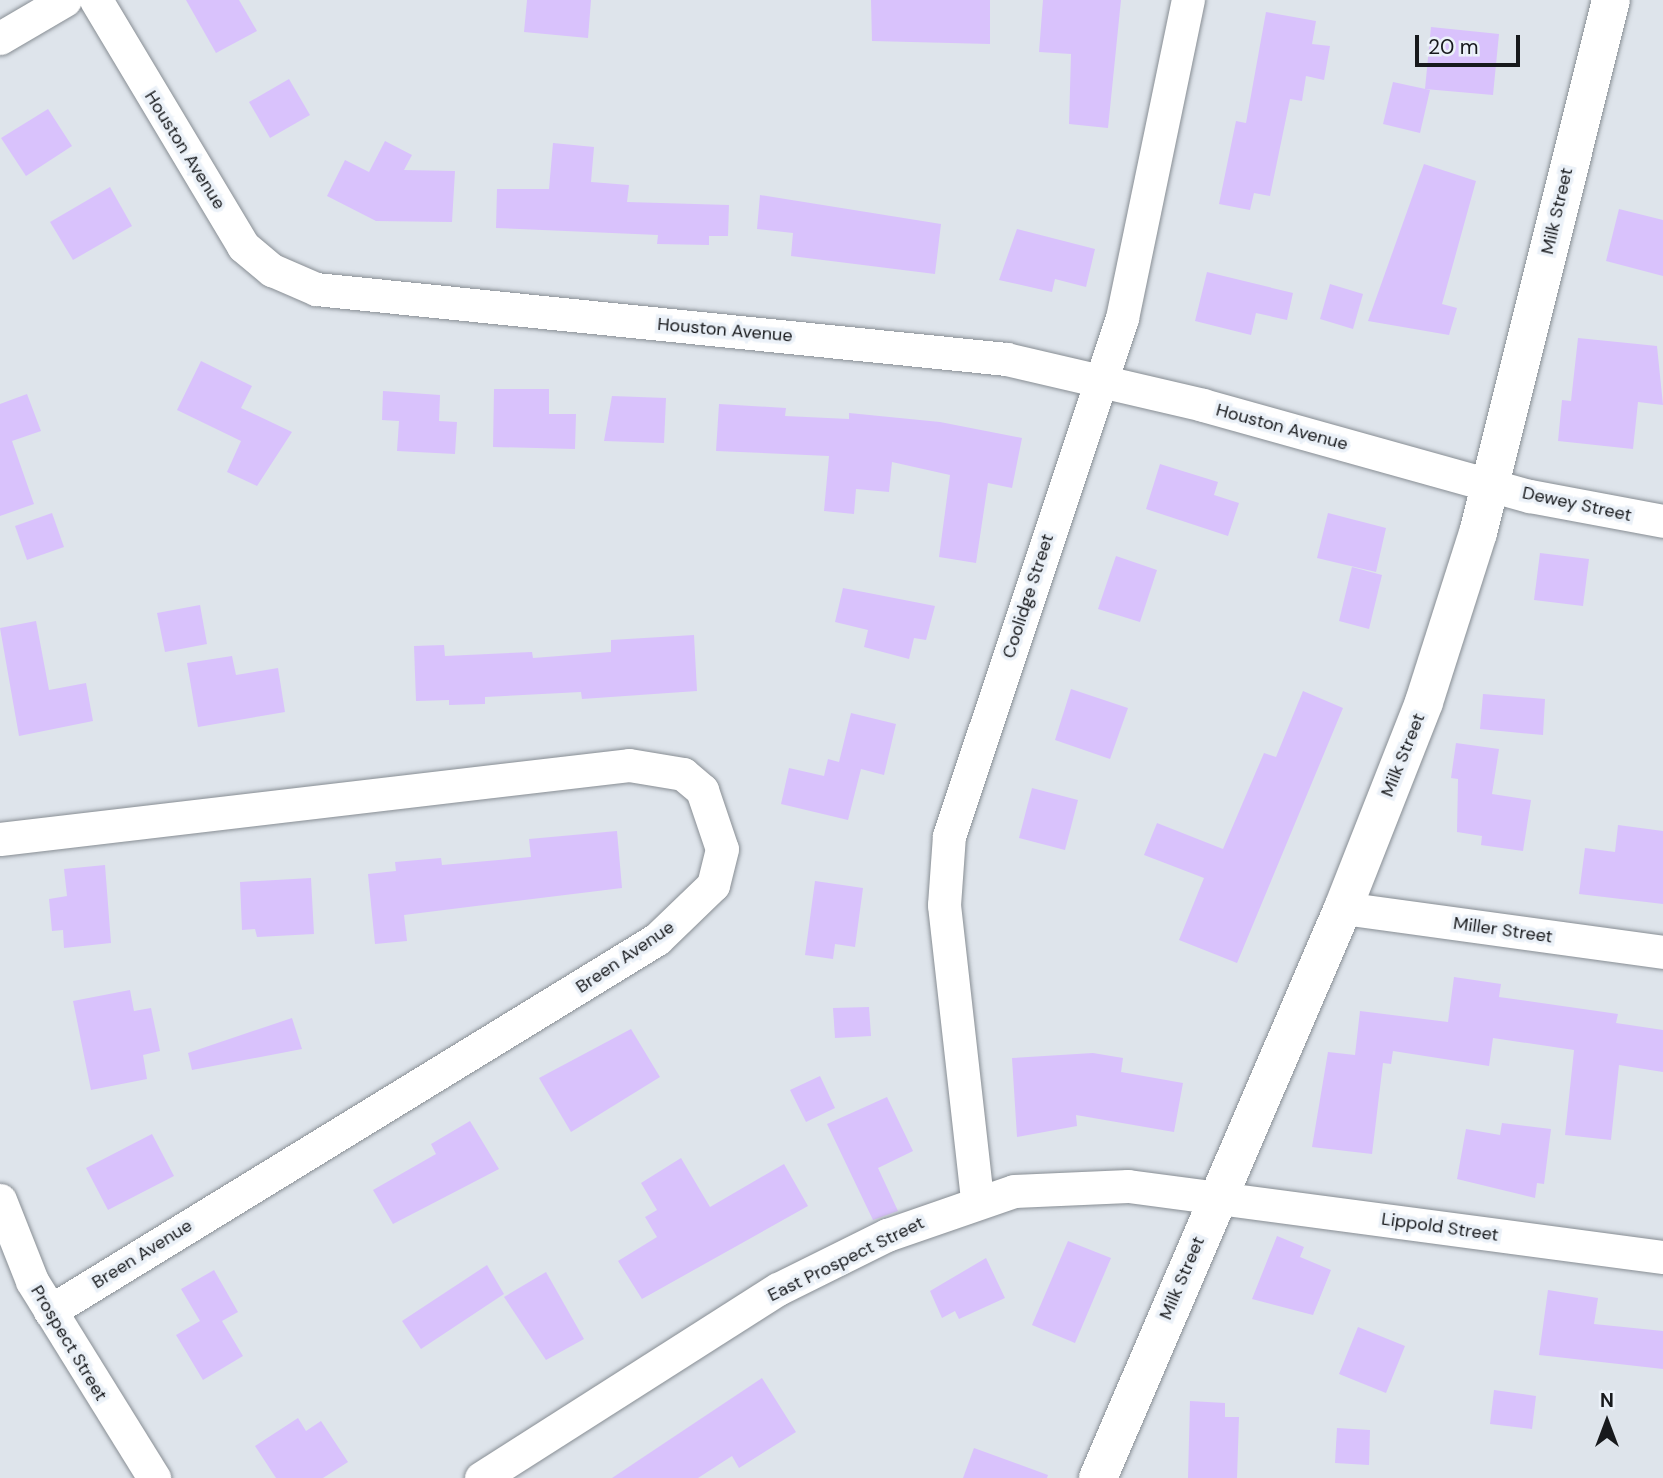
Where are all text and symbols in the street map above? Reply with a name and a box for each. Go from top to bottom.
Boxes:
scale bar [1418,21,1523,65]
text: 20 m [1428,33,1479,61]
street label: Houston Avenue [140,87,230,213]
street label: Milk Street [1537,166,1577,256]
street label: Houston Avenue [656,313,794,347]
street label: Houston Avenue [1214,399,1350,455]
street label: Dewey Street [1520,482,1634,526]
street label: Coolidge Street [998,531,1058,661]
street label: Milk Street [1376,710,1430,800]
street label: Miller Street [1452,912,1554,948]
street label: Breen Avenue [572,916,678,998]
street label: Lippold Street [1380,1208,1500,1246]
street label: East Prospect Street [764,1212,928,1306]
street label: Breen Avenue [88,1215,196,1293]
street label: Milk Street [1155,1233,1209,1323]
street label: Prospect Street [26,1281,112,1405]
north arrow [1572,1387,1642,1457]
text: N [1600,1388,1614,1413]

